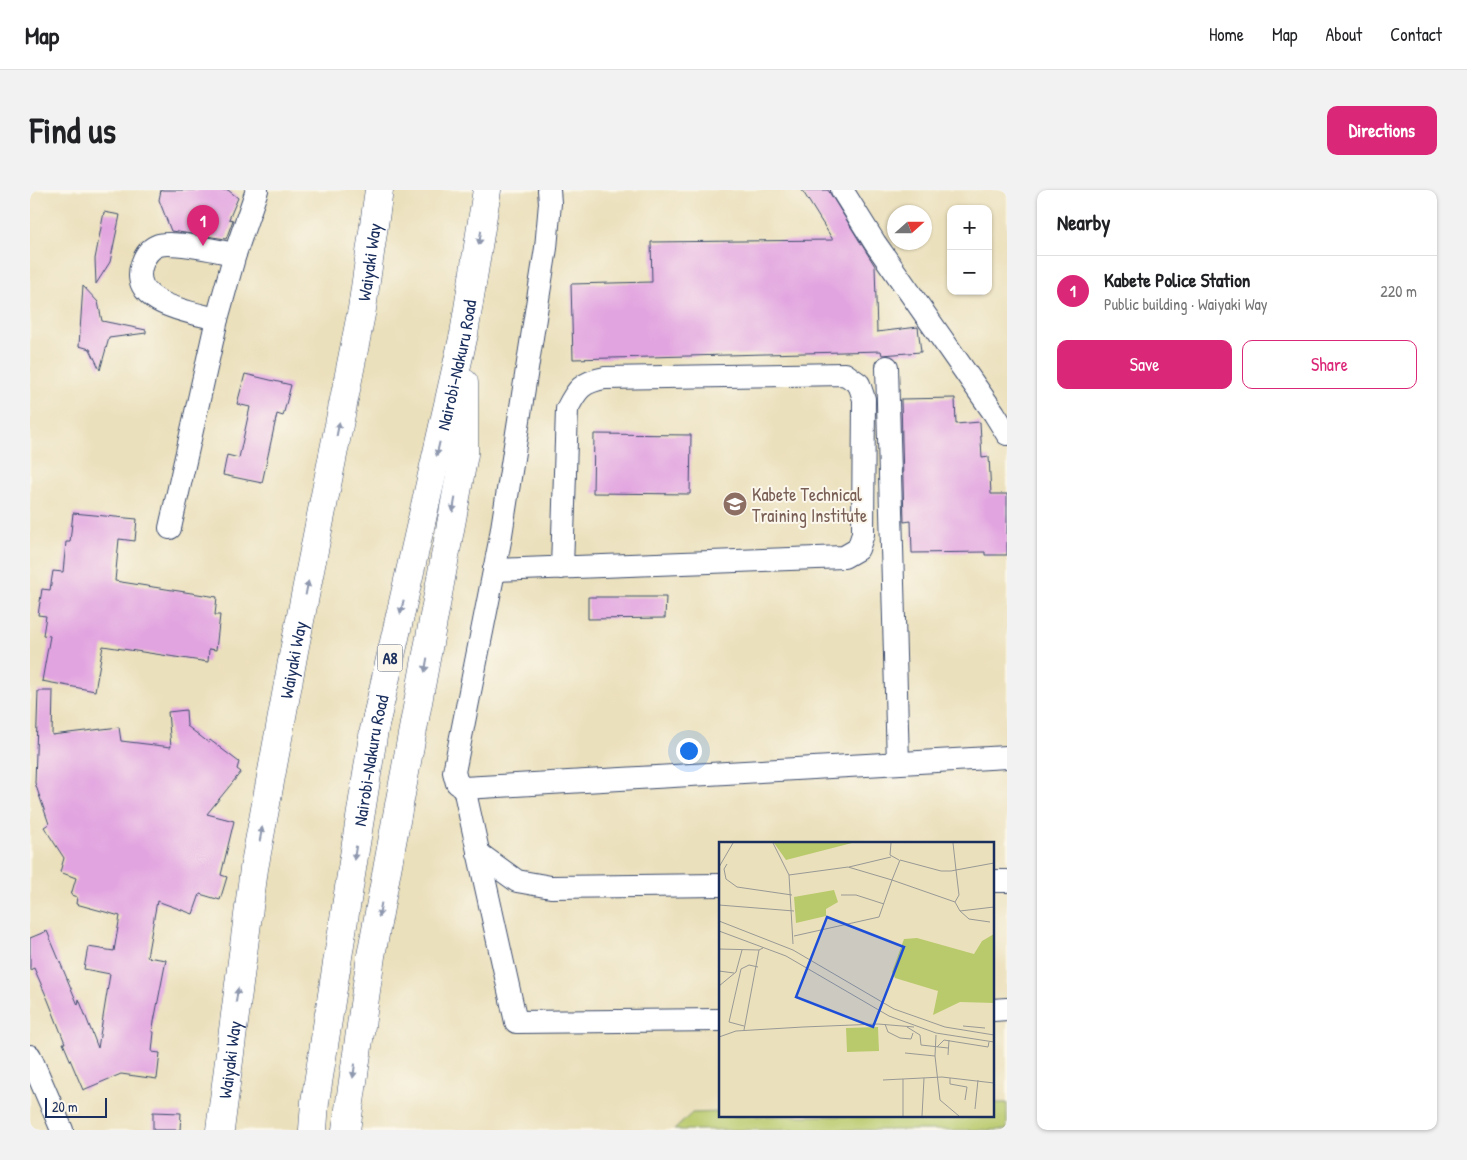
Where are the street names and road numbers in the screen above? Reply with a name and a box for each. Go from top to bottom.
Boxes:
street label: Waiyaki Way [351,221,387,303]
street label: Nairobi-Nakuru Road [430,298,482,433]
street label: Waiyaki Way [273,618,312,700]
road number: A8 [378,644,402,672]
street label: Nairobi-Nakuru Road [346,692,394,828]
street label: Waiyaki Way [212,1019,247,1100]

